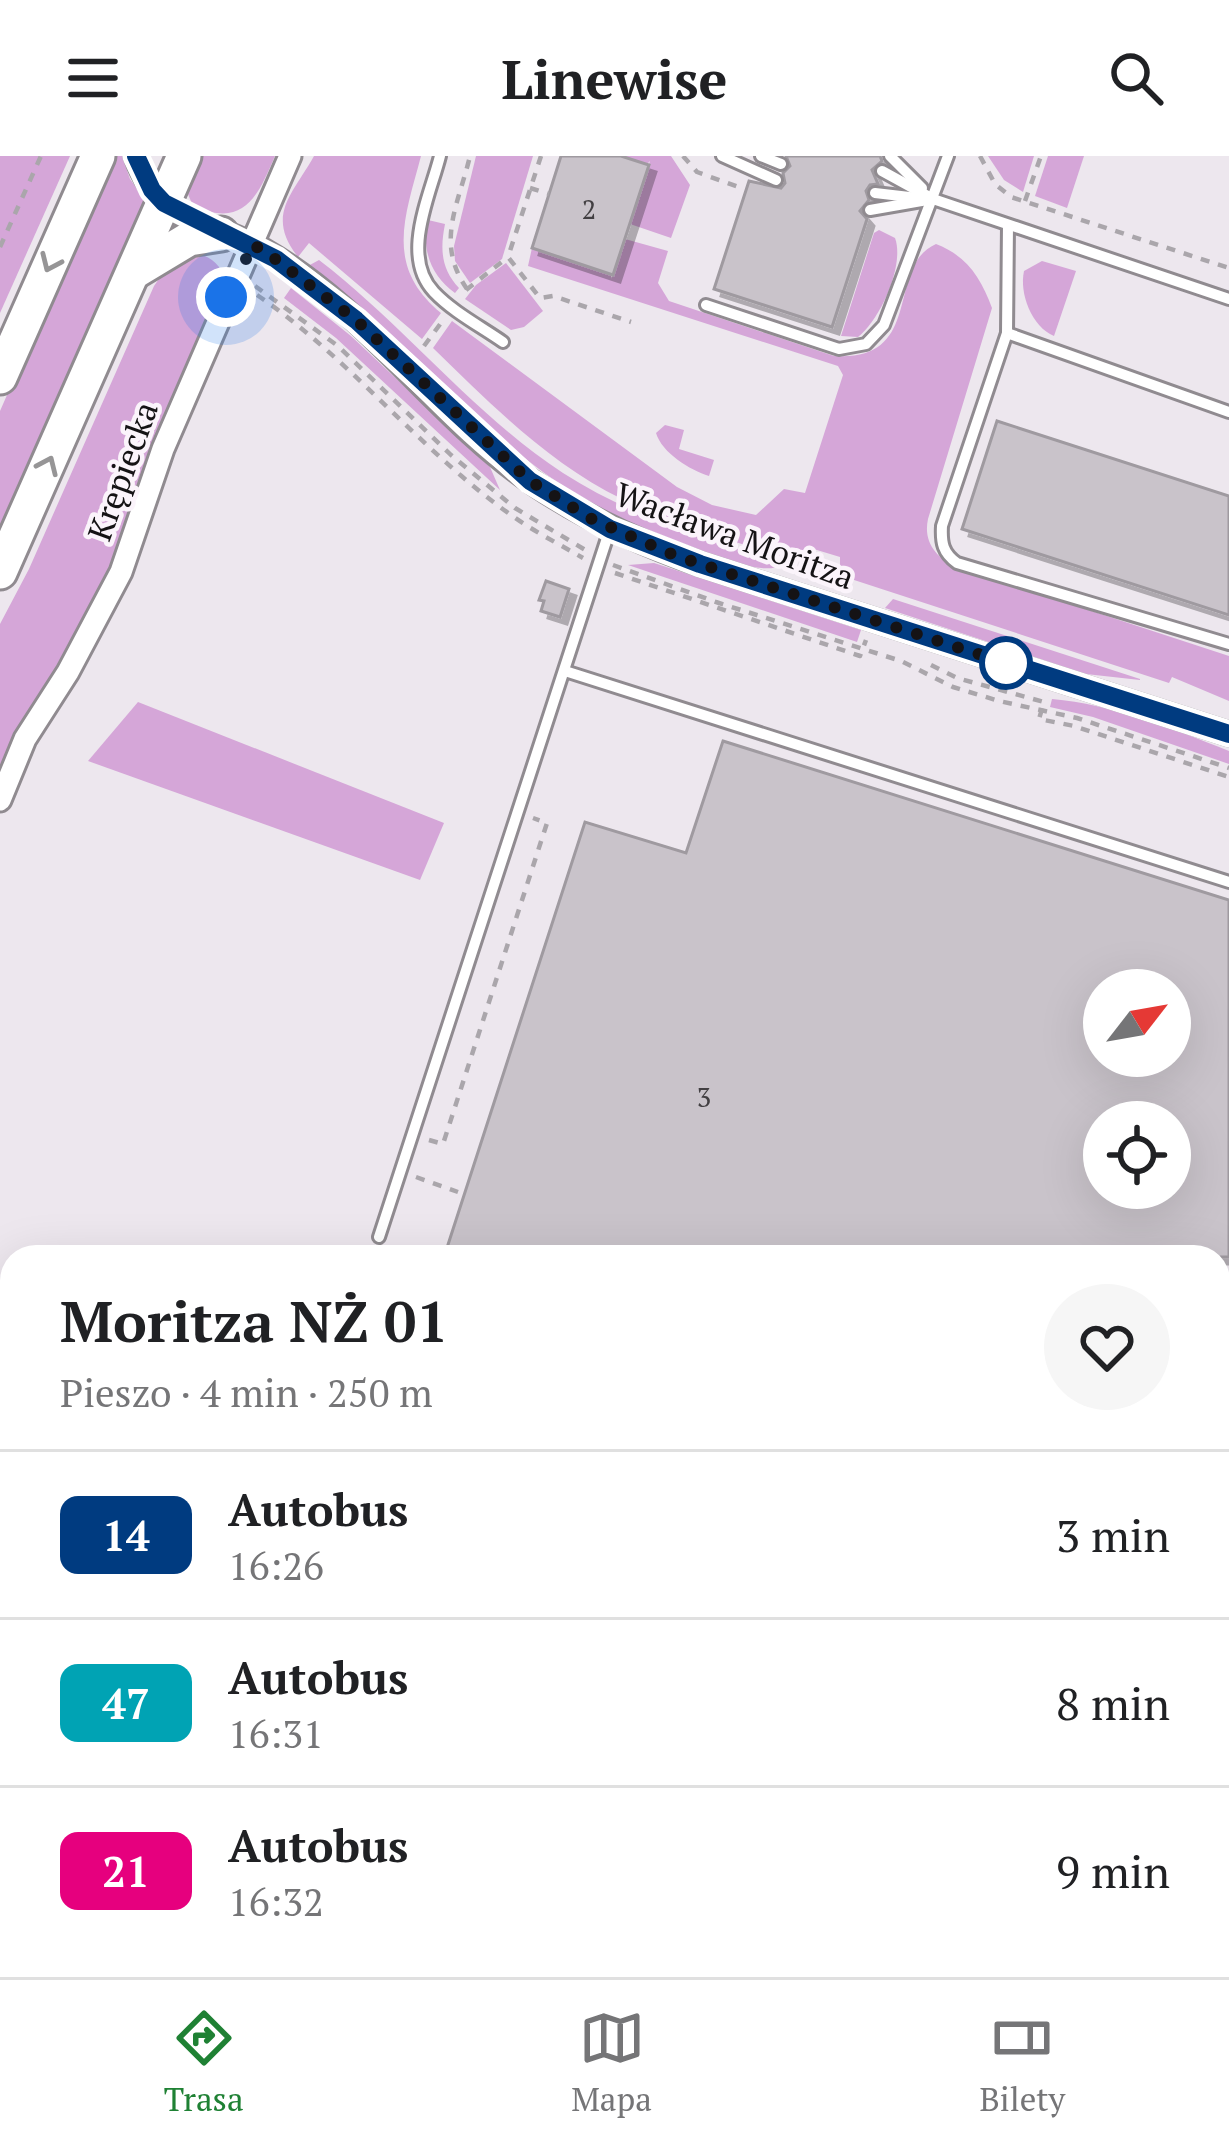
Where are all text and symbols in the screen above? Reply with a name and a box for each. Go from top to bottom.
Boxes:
text: Linewise [501,43,728,114]
icon: menu [60,45,126,111]
icon: search [1103,45,1169,111]
house number: 2 [582,191,596,227]
one-way arrow [41,251,65,272]
your location [196,267,256,327]
street label: Krępiecka [77,396,167,546]
one-way arrow [33,456,57,477]
street label: Wacława Moritza [610,472,860,598]
unlabelled marker [981,638,1031,688]
north arrow [1083,969,1191,1077]
map controls [1083,969,1191,1209]
house number: 3 [697,1079,711,1115]
button: locate [1083,1101,1191,1209]
text: Moritza NŻ 01 [60,1283,448,1358]
button: heart [1044,1284,1170,1410]
text: Pieszo · 4 min · 250 m [60,1366,433,1418]
text: Autobus [228,1479,408,1539]
text: 3 min [1056,1505,1170,1565]
text: 14 [102,1507,150,1563]
text: 16:26 [228,1539,324,1591]
text: Autobus [228,1647,408,1707]
text: 8 min [1056,1673,1170,1733]
text: 47 [102,1675,150,1731]
text: 16:31 [228,1707,324,1759]
text: Autobus [228,1815,408,1875]
text: 9 min [1056,1841,1170,1901]
text: 21 [102,1843,150,1899]
text: 16:32 [228,1875,324,1927]
tab: Trasa [164,2005,244,2120]
tab: Mapa [571,2005,652,2120]
tab: Bilety [980,2005,1065,2120]

